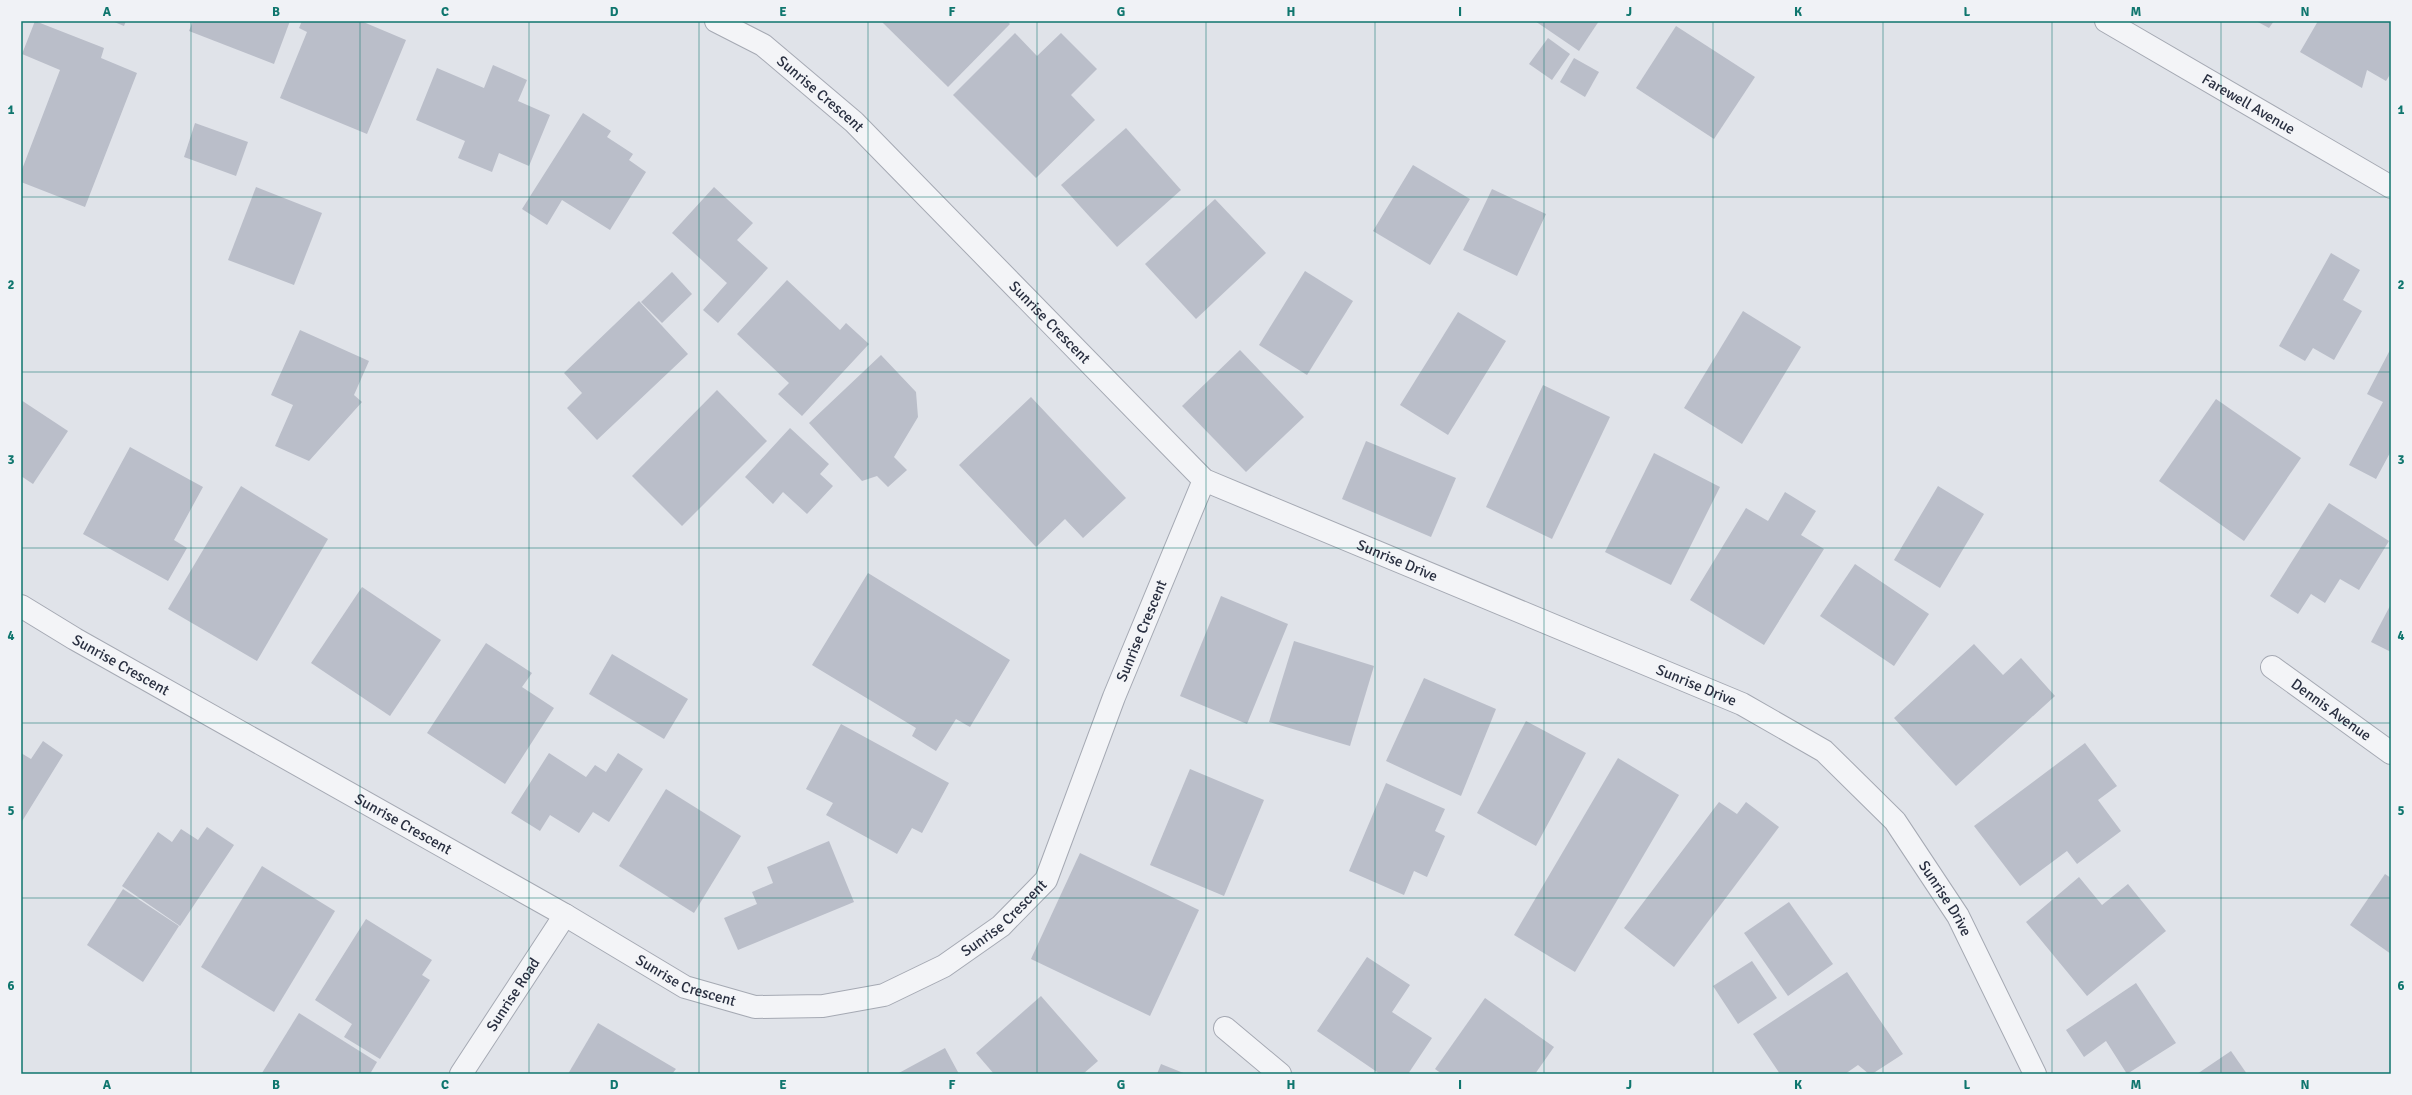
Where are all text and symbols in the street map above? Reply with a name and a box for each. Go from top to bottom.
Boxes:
text: A [103,4,112,20]
text: B [272,4,280,20]
text: C [441,4,449,20]
text: D [610,4,619,20]
text: E [779,4,787,20]
text: F [949,4,956,20]
text: G [1117,4,1125,20]
text: H [1287,4,1295,20]
text: I [1458,4,1462,20]
text: J [1626,4,1632,20]
text: K [1794,4,1802,20]
text: L [1964,4,1971,20]
text: M [2131,4,2142,20]
text: N [2300,4,2310,20]
street label: Sunrise Crescent [773,52,868,136]
street label: Farewell Avenue [2199,70,2298,138]
text: 1 [7,102,15,118]
text: 1 [2397,102,2405,118]
text: 2 [7,277,15,293]
street label: Sunrise Crescent [1005,277,1094,367]
text: 2 [2397,277,2405,293]
text: 3 [7,452,15,468]
text: 3 [2397,452,2405,468]
street label: Sunrise Drive [1354,536,1440,585]
street label: Sunrise Crescent [1112,577,1171,684]
text: 4 [7,628,15,644]
text: 4 [2397,628,2405,644]
street label: Sunrise Crescent [69,630,173,699]
street label: Sunrise Drive [1653,660,1739,710]
street label: Dennis Avenue [2288,675,2375,745]
street label: Sunrise Crescent [352,789,455,858]
text: 5 [7,803,15,819]
text: 5 [2397,803,2405,819]
street label: Sunrise Drive [1915,857,1975,939]
street label: Sunrise Crescent [957,876,1050,960]
street label: Sunrise Crescent [633,951,738,1010]
street label: Sunrise Road [482,954,544,1035]
text: 6 [7,978,15,994]
text: 6 [2397,978,2405,994]
text: A [103,1077,112,1093]
text: B [272,1077,280,1093]
text: C [441,1077,449,1093]
text: D [610,1077,619,1093]
text: E [779,1077,787,1093]
text: F [949,1077,956,1093]
text: G [1117,1077,1125,1093]
text: H [1287,1077,1295,1093]
text: I [1458,1077,1462,1093]
text: J [1626,1077,1632,1093]
text: K [1794,1077,1802,1093]
text: L [1964,1077,1971,1093]
text: M [2131,1077,2142,1093]
text: N [2300,1077,2310,1093]

